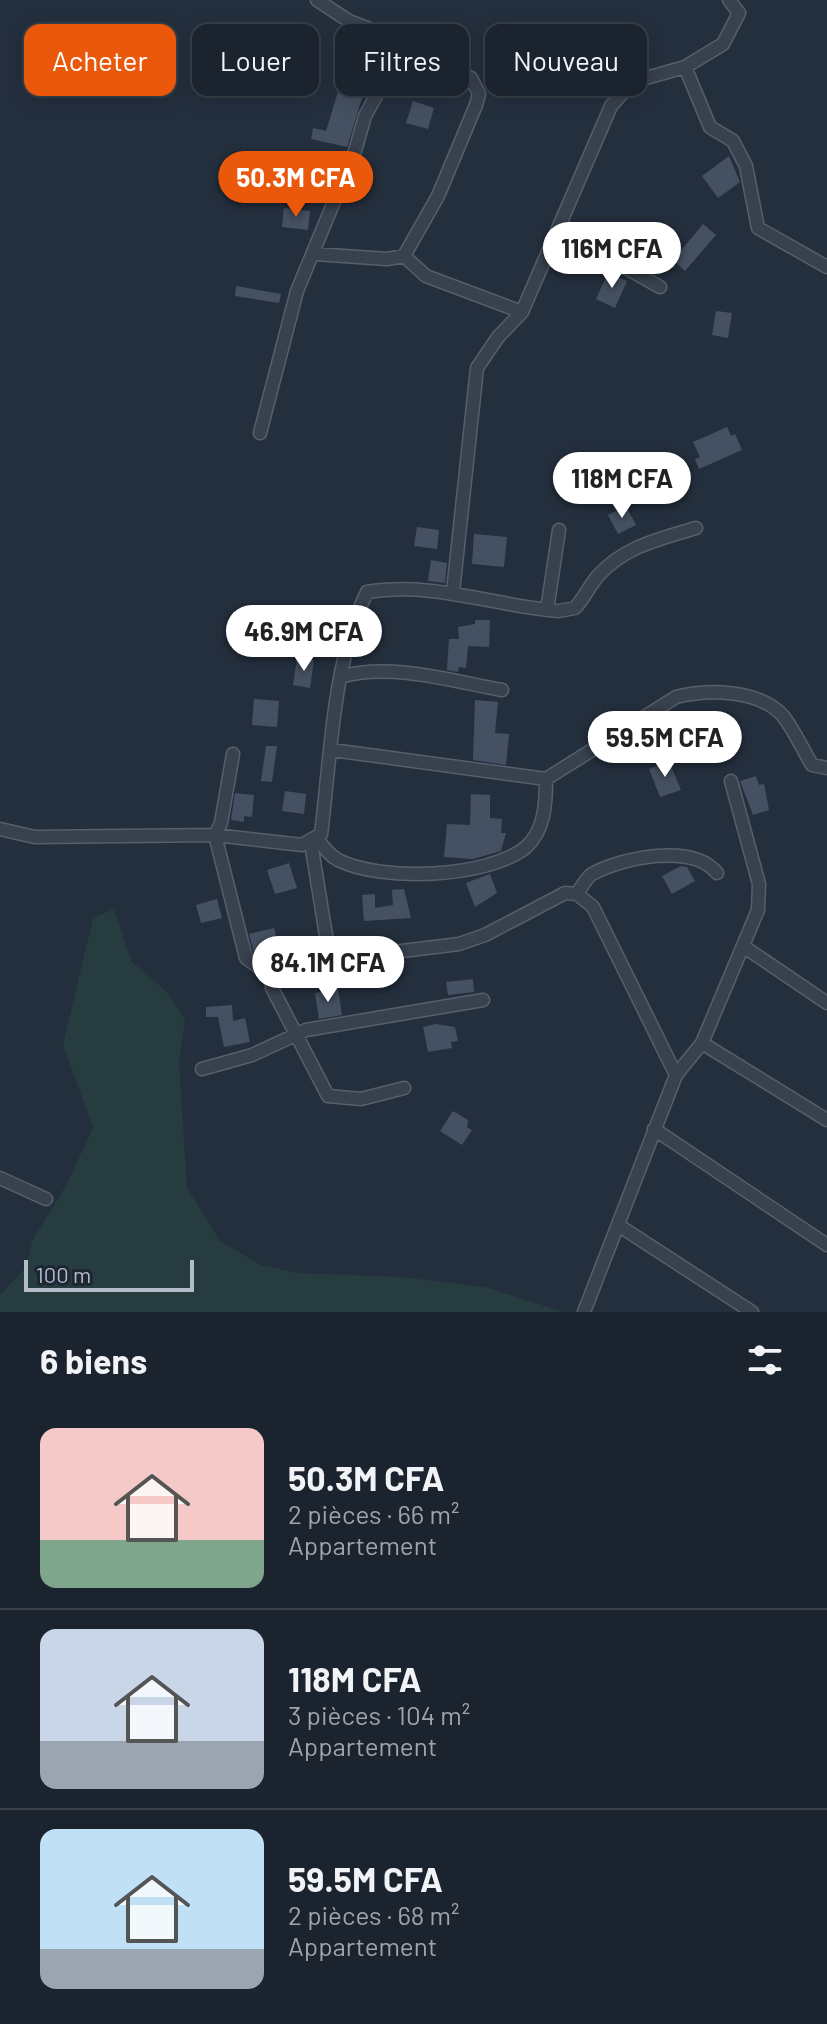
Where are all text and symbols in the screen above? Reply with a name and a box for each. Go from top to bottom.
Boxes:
chip: Acheter [24,24,176,96]
chip: Louer [192,24,319,96]
chip: Filtres [335,24,469,96]
chip: Nouveau [485,24,647,96]
pin: 50.3M CFA [204,151,388,219]
text: 50.3M CFA [236,161,356,192]
pin: 116M CFA [529,222,695,290]
text: 116M CFA [561,232,663,263]
pin: 118M CFA [539,452,705,520]
text: 118M CFA [571,462,673,493]
pin: 46.9M CFA [212,605,396,673]
text: 46.9M CFA [244,615,364,646]
pin: 59.5M CFA [573,711,757,779]
text: 59.5M CFA [606,721,724,752]
pin: 84.1M CFA [236,936,420,1004]
text: 84.1M CFA [270,946,386,977]
scale bar [24,1256,194,1292]
text: 100 m [36,1261,91,1287]
icon: filters [743,1338,787,1382]
text: 6 biens [40,1340,147,1381]
text: 50.3M CFA [288,1457,444,1498]
icon: home [104,1460,200,1556]
text: 2 pièces · 66 m² [288,1498,459,1529]
text: Appartement [288,1529,437,1560]
text: 118M CFA [288,1658,422,1699]
icon: home [104,1661,200,1757]
text: 3 pièces · 104 m² [288,1699,470,1730]
text: Appartement [288,1730,437,1761]
text: 59.5M CFA [288,1858,443,1899]
icon: home [104,1861,200,1957]
text: 2 pièces · 68 m² [288,1899,460,1930]
text: Appartement [288,1930,437,1961]

